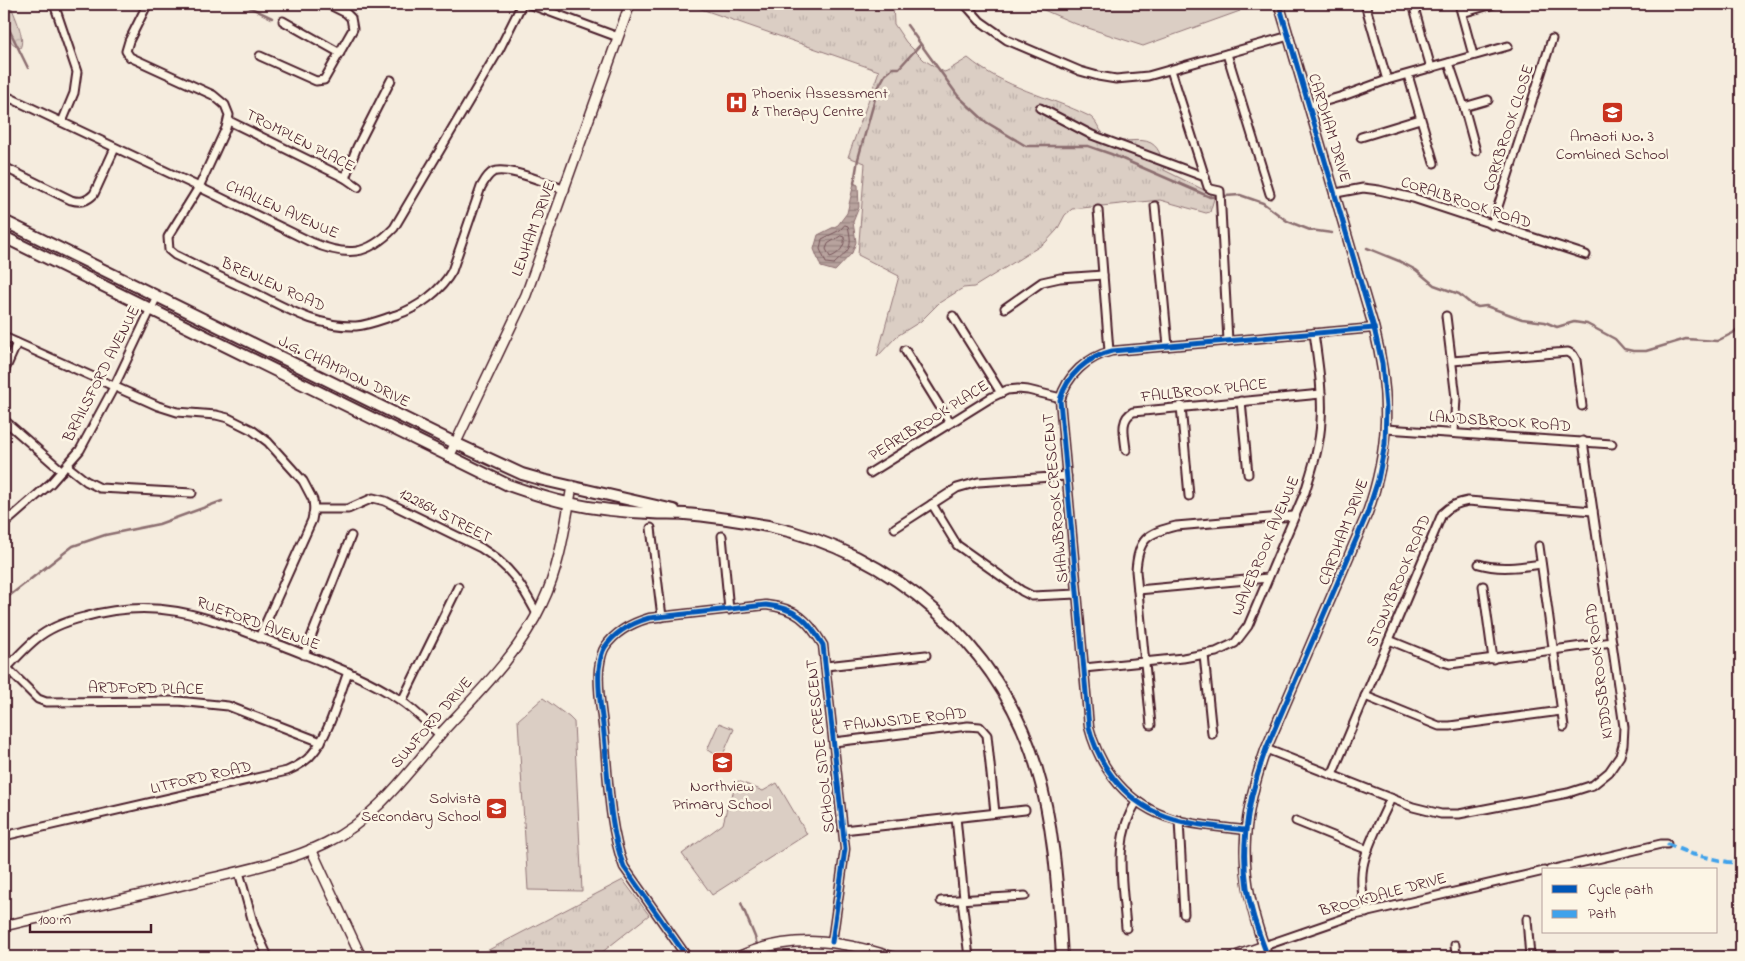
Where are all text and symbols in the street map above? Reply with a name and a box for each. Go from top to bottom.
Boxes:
street label: CORKBROOK CLOSE [1477,61,1541,195]
street label: CARDHAM DRIVE [1301,71,1357,185]
place label: Phoenix Assessment & Therapy Centre [752,82,888,124]
hospital icon: Phoenix Assessment & Therapy Centre [724,91,748,115]
school or university icon: Amaoti No. 3 Combined School [1600,101,1624,125]
street label: TROMPLEN PLACE [241,103,359,179]
place label: Amaoti No. 3 Combined School [1556,125,1669,167]
street label: CORALBROOK ROAD [1398,171,1534,235]
street label: CHALLEN AVENUE [221,174,343,246]
street label: LENHAM DRIVE [506,178,562,280]
street label: BRENLEN ROAD [216,251,329,319]
street label: BRAILSFORD AVENUE [57,302,147,447]
street label: J.G. CHAMPION DRIVE [274,330,414,414]
street label: FALLBROOK PLACE [1139,372,1268,410]
street label: PEARLBROOK PLACE [864,374,994,468]
street label: LANDSBROOK ROAD [1428,405,1572,439]
street label: SHAWBROOK CRESCENT [1037,412,1075,584]
street label: WAVEBROOK AVENUE [1226,472,1306,620]
street label: CARDHAM DRIVE [1313,475,1375,589]
street label: 122864 STREET [394,482,496,550]
street label: STONYBROOK ROAD [1360,511,1438,651]
street label: RUEFORD AVENUE [193,591,323,657]
street label: KIDDSBROOK ROAD [1580,602,1620,740]
street label: SCHOOL SIDE CRESCENT [800,658,842,834]
street label: SUNFORD DRIVE [385,672,479,774]
street label: ARDFORD PLACE [88,676,204,702]
street label: FAWNSIDE ROAD [841,702,968,739]
school or university icon: Northview Primary School [710,751,734,775]
street label: LITFORD ROAD [148,755,254,801]
place label: Northview Primary School [673,775,772,817]
place label: Solvista Secondary School [361,787,481,829]
school or university icon: Solvista Secondary School [485,796,509,820]
street label: BROOKDALE DRIVE [1316,867,1449,924]
legend [1542,868,1718,934]
text: Cycle path [1588,879,1653,902]
scale bar [30,901,151,933]
text: Path [1588,903,1616,925]
text: 100 m [38,909,71,931]

